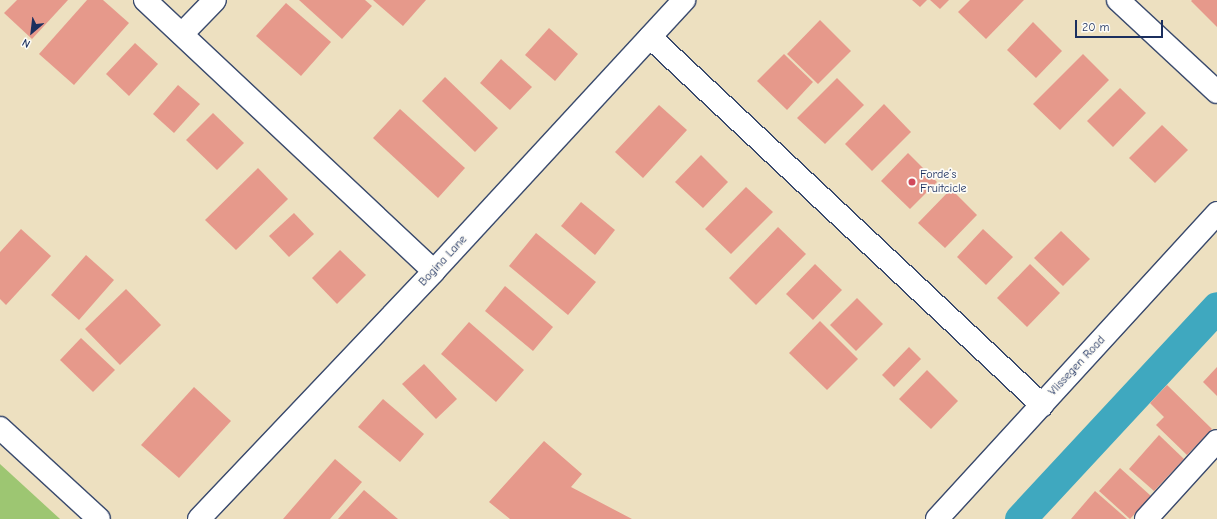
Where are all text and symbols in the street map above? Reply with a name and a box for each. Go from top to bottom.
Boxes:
north arrow [12,12,52,52]
scale bar [1077,12,1165,38]
text: 20 m [1082,20,1110,34]
text: N [20,36,32,50]
place label: Forde’s Fruitcicle [920,168,967,196]
marker: Forde’s Fruitcicle [907,177,917,187]
street label: Bogina Lane [416,233,470,289]
street label: Vlissegen Road [1046,333,1108,399]

